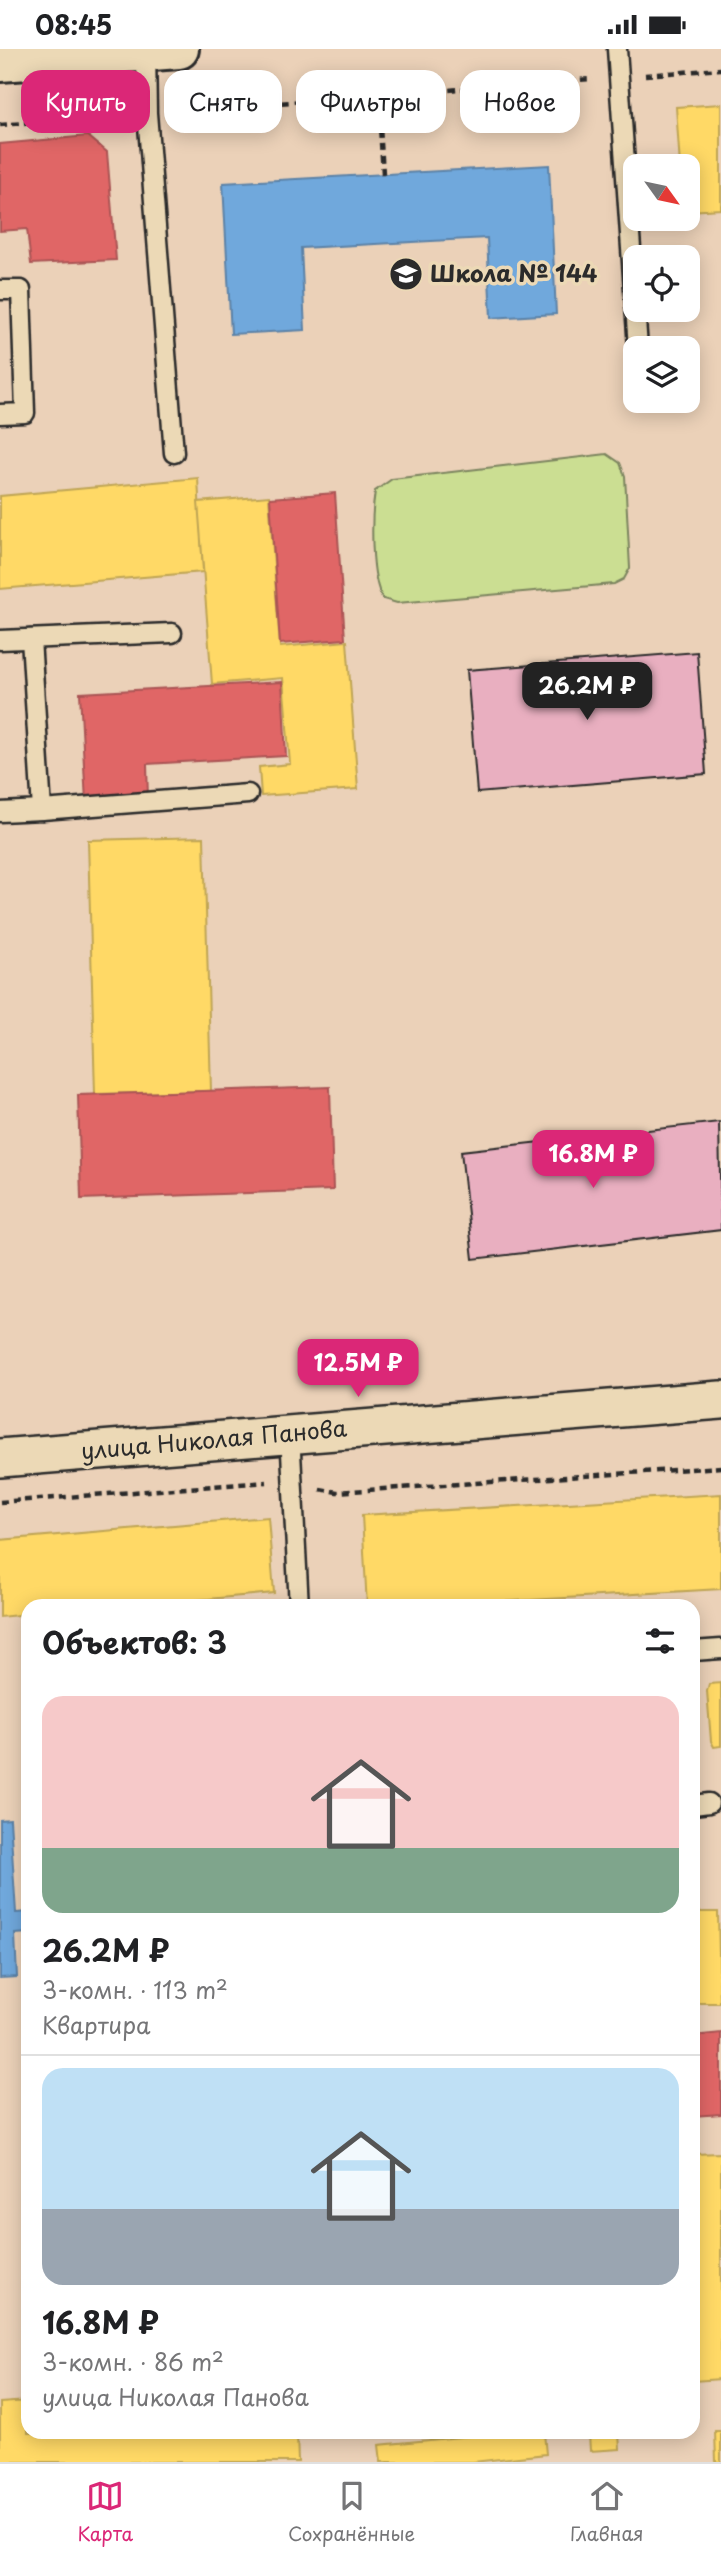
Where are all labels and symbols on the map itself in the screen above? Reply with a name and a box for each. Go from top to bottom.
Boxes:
north arrow [623,154,700,231]
school or university icon: Школа № 144 [387,255,425,293]
place label: Школа № 144 [430,255,598,290]
pin: 26.2M ₽ [522,663,652,722]
pin: 16.8M ₽ [528,1131,658,1190]
pin: 12.5M ₽ [293,1339,423,1399]
street label: улица Николая Панова [79,1409,349,1468]

